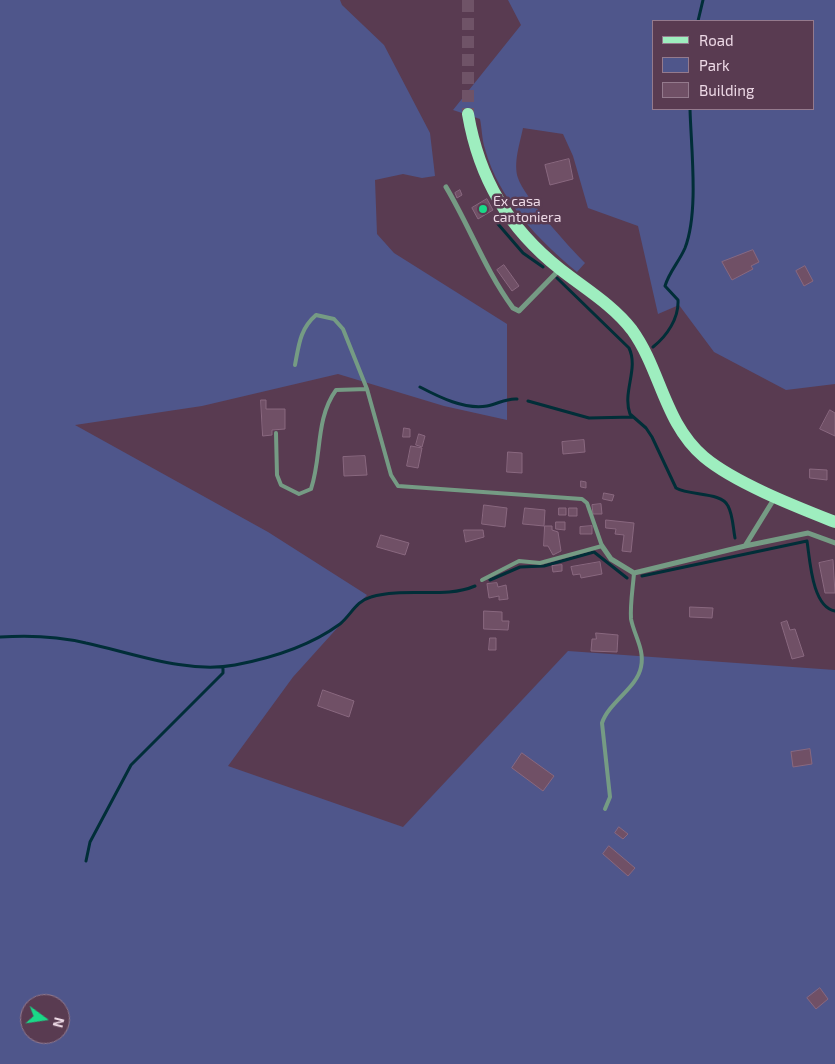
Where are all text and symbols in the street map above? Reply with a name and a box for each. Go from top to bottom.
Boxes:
legend [652,20,815,110]
text: Road [699,31,734,49]
text: Park [699,56,730,74]
text: Building [699,81,754,99]
place label: Ex casa cantoniera [493,193,561,226]
marker: Ex casa cantoniera [477,203,489,215]
north arrow [20,994,70,1044]
text: N [50,1016,69,1029]

